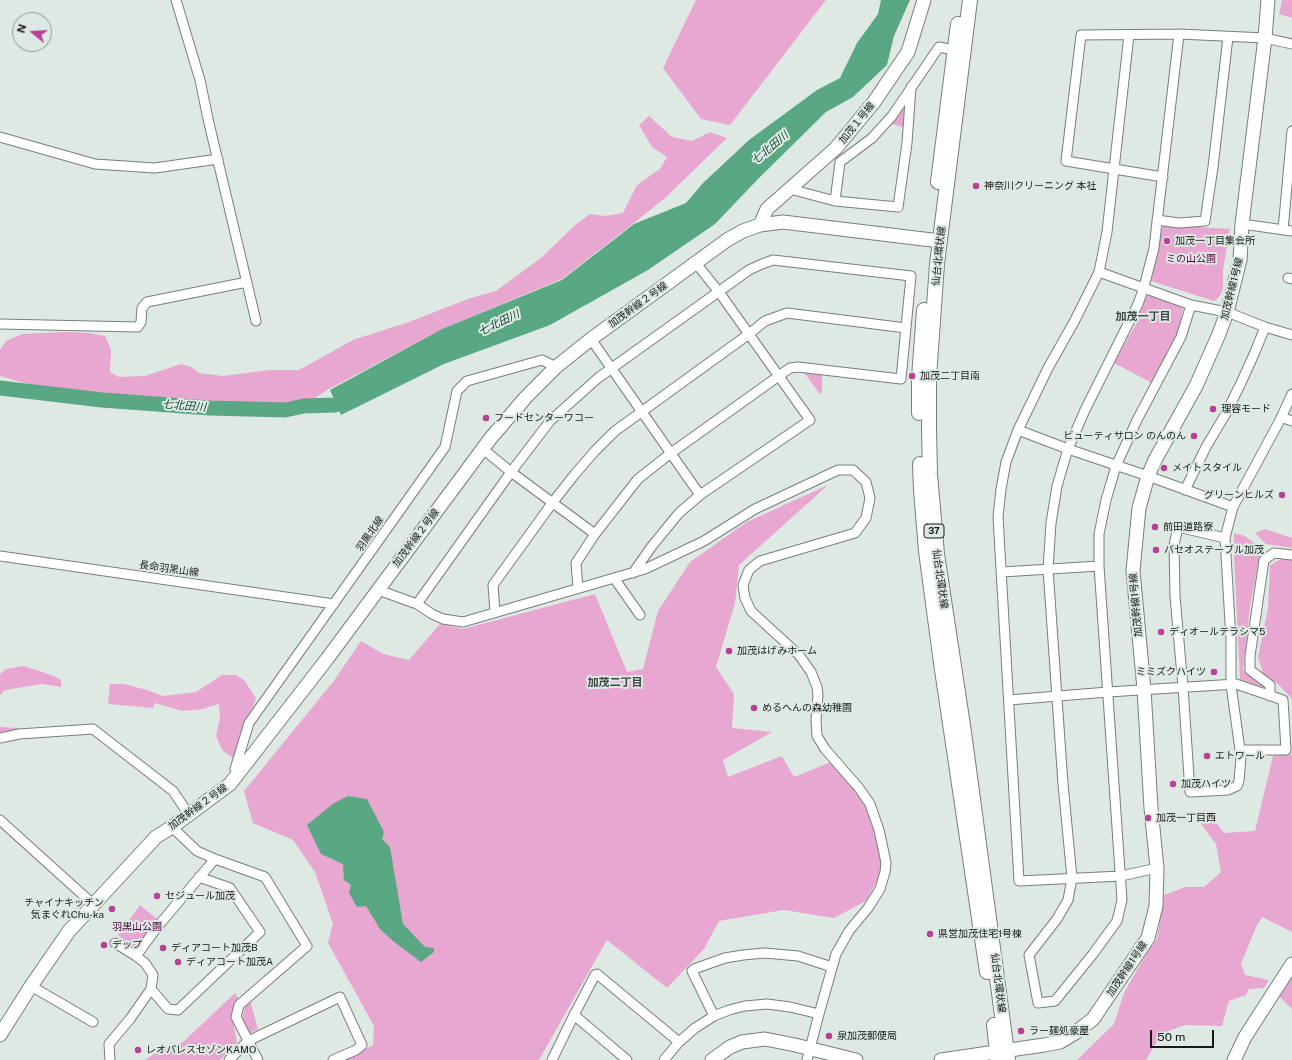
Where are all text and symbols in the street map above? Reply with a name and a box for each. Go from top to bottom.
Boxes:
north arrow [12,12,52,52]
text: N [14,23,29,35]
street label: 加茂１号線 [837,100,877,146]
water label: 七北田川 [749,129,791,167]
place label: 神奈川クリーニング 本社 [984,180,1096,192]
marker: 神奈川クリーニング 本社 [971,181,981,191]
street label: 仙台北環状線 [930,226,948,286]
place label: 加茂一丁目集会所 [1175,235,1255,247]
marker: 加茂一丁目集会所 [1162,236,1172,246]
park label: ミの山公園 [1166,253,1216,265]
street label: 加茂幹線1号線 [1218,256,1246,322]
street label: 加茂幹線２号線 [606,280,670,330]
water label: 七北田川 [476,307,522,339]
district label: 加茂一丁目 [1116,310,1170,324]
place label: 加茂二丁目南 [920,370,980,382]
marker: 加茂二丁目南 [907,371,917,381]
water label: 七北田川 [162,398,206,414]
place label: 理容モード [1221,403,1271,415]
marker: 理容モード [1208,404,1218,414]
place label: フードセンターワコー [494,412,594,424]
marker: フードセンターワコー [481,413,491,423]
place label: ビューティサロン のんのん [1064,430,1186,442]
marker: ビューティサロン のんのん [1189,431,1199,441]
place label: メイトスタイル [1172,462,1242,474]
marker: メイトスタイル [1159,463,1169,473]
place label: グリーンヒルズ [1204,489,1274,501]
marker: グリーンヒルズ [1277,490,1287,500]
street label: 加茂幹線２号線 [390,506,442,570]
street label: 羽黒北線 [354,514,386,554]
place label: 前田道路寮 [1163,521,1213,533]
marker: 前田道路寮 [1150,522,1160,532]
road number: 37 [924,524,944,538]
place label: パセオステーブル加茂 [1164,544,1264,556]
marker: パセオステーブル加茂 [1151,545,1161,555]
street label: 仙台北環状線 [930,548,950,610]
street label: 長命羽黒山線 [138,559,200,579]
street label: 加茂幹線1号線 [1127,573,1145,637]
place label: ディオールテラシマ5 [1169,626,1265,638]
marker: ディオールテラシマ5 [1156,627,1166,637]
place label: 加茂はげみホーム [737,645,817,657]
marker: 加茂はげみホーム [724,646,734,656]
place label: ミミズクハイツ [1136,666,1206,678]
marker: ミミズクハイツ [1209,667,1219,677]
district label: 加茂二丁目 [588,676,642,690]
place label: めるへんの森幼稚園 [762,702,852,714]
marker: めるへんの森幼稚園 [749,703,759,713]
place label: エトワール [1215,750,1265,762]
marker: エトワール [1202,751,1212,761]
place label: 加茂ハイツ [1181,778,1231,790]
marker: 加茂ハイツ [1168,779,1178,789]
street label: 加茂幹線２号線 [166,782,230,832]
place label: 加茂一丁目西 [1156,812,1216,824]
marker: 加茂一丁目西 [1143,813,1153,823]
place label: セジュール加茂 [165,890,235,902]
marker: セジュール加茂 [152,891,162,901]
place label: チャイナキッチン 気まぐれChu-ka [24,897,104,920]
marker: チャイナキッチン 気まぐれChu-ka [107,904,117,914]
park label: 羽黒山公園 [112,921,162,933]
place label: 県営加茂住宅1号棟 [938,928,1022,940]
marker: 県営加茂住宅1号棟 [925,929,935,939]
place label: デップ [112,939,142,951]
street label: 加茂幹線1号線 [1104,939,1150,999]
marker: デップ [99,940,109,950]
place label: ディアコート加茂B [171,942,258,954]
marker: ディアコート加茂B [158,943,168,953]
street label: 仙台北環状線 [988,952,1008,1014]
place label: ディアコート加茂A [186,956,273,968]
marker: ディアコート加茂A [173,957,183,967]
scale bar [1152,1022,1216,1048]
place label: ラー麺処豪屋 [1029,1025,1089,1037]
marker: ラー麺処豪屋 [1016,1026,1026,1036]
place label: 泉加茂郵便局 [837,1030,897,1042]
text: 50 m [1157,1030,1185,1044]
marker: 泉加茂郵便局 [824,1031,834,1041]
place label: レオパレスセゾンKAMO [146,1044,256,1056]
marker: レオパレスセゾンKAMO [133,1045,143,1055]

